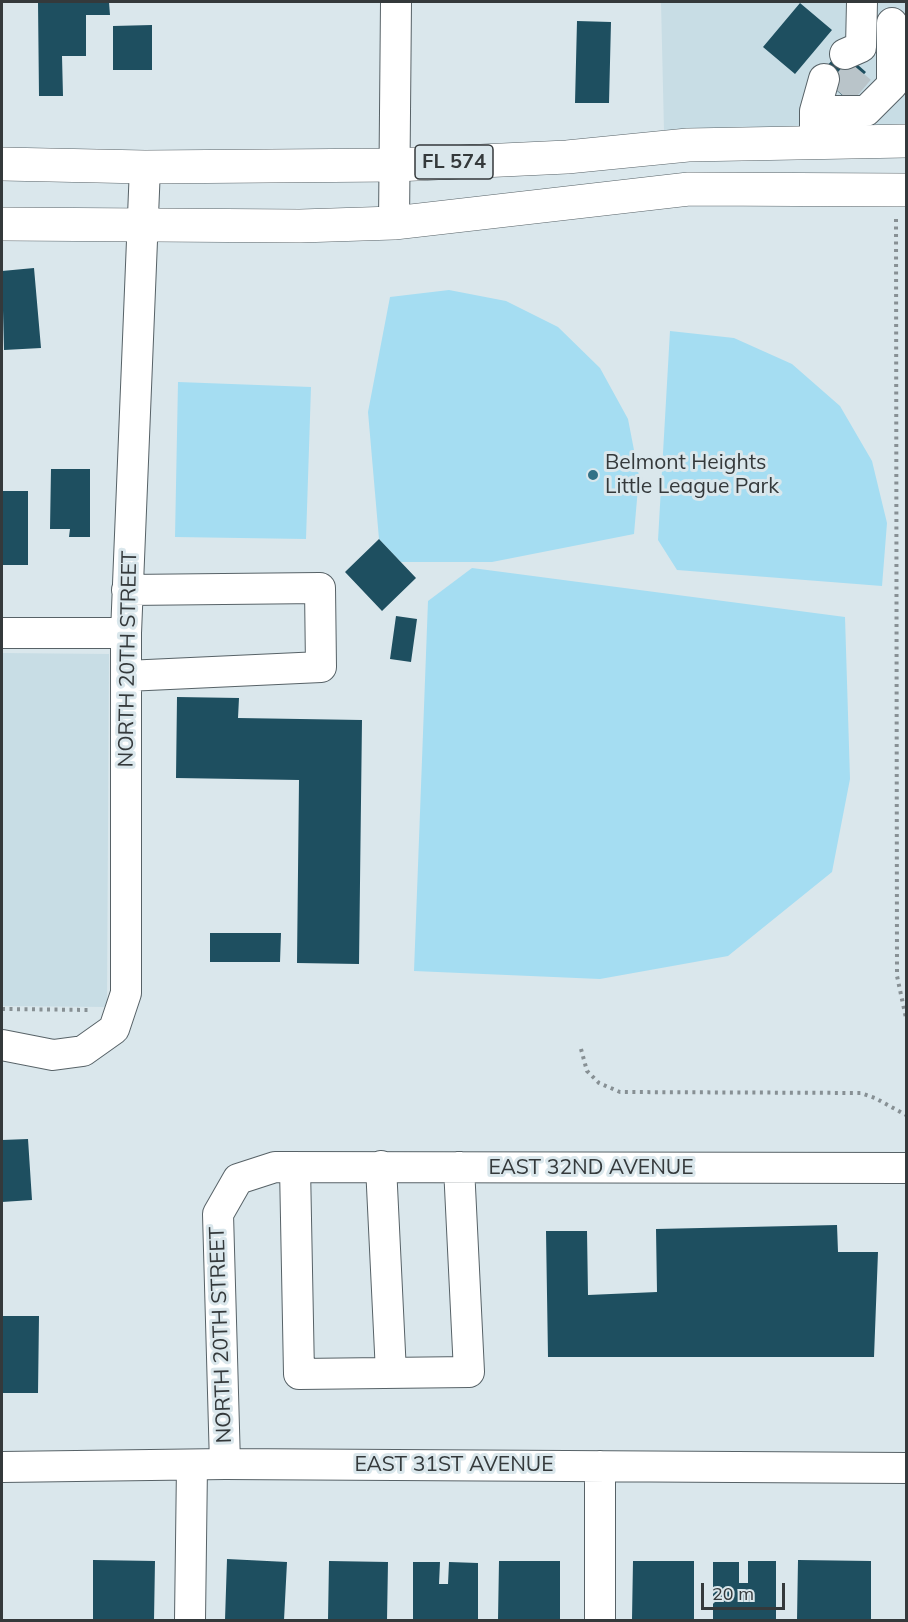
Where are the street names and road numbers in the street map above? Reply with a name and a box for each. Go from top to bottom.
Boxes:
road number: FL 574 [415,145,493,179]
street label: NORTH 20TH STREET [114,550,142,768]
street label: EAST 32ND AVENUE [489,1155,693,1181]
street label: NORTH 20TH STREET [205,1226,237,1444]
street label: EAST 31ST AVENUE [354,1452,554,1478]

